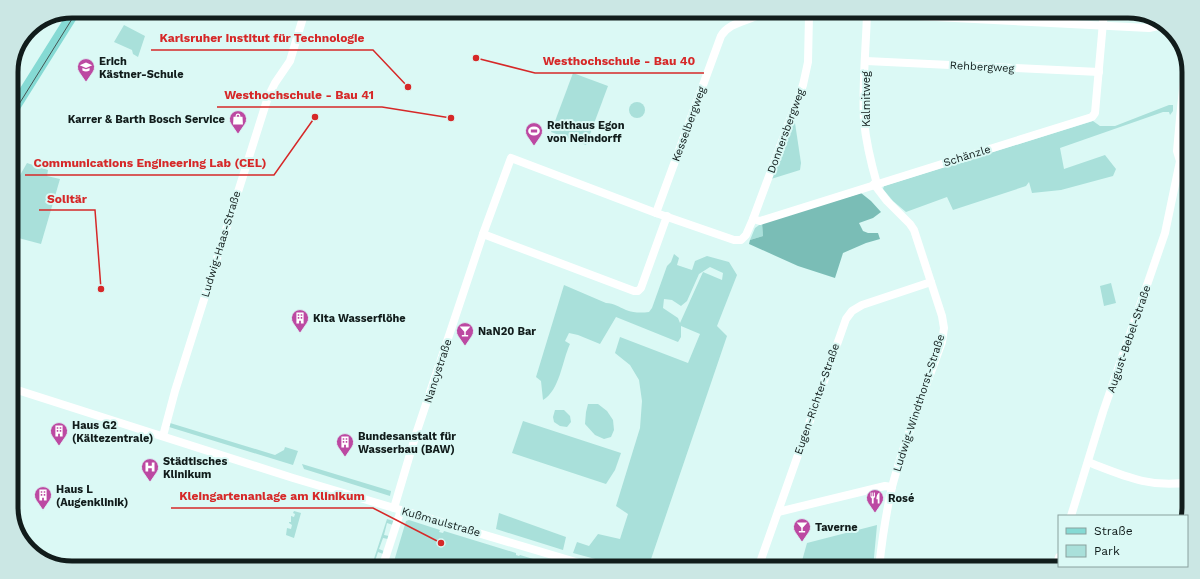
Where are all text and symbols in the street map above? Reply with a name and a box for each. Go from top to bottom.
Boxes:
callout: Karlsruher Institut für Technologie [151,26,373,50]
text: Karlsruher Institut für Technologie [159,31,365,45]
callout: Westhochschule - Bau 40 [535,49,704,73]
text: Westhochschule - Bau 40 [543,54,696,68]
place label: Erich Kästner-Schule [99,55,184,81]
school or university icon: Erich Kästner-Schule [76,57,96,82]
street label: Rehbergweg [949,59,1015,75]
street label: Kalmitweg [860,71,873,127]
callout: Westhochschule - Bau 41 [217,83,382,107]
street label: Kesselbergweg [669,85,709,163]
street label: Donnersbergweg [765,87,807,175]
text: Westhochschule - Bau 41 [224,88,374,102]
shop icon: Karrer & Barth Bosch Service [228,109,248,134]
place label: Karrer & Barth Bosch Service [68,113,225,126]
place label: Reithaus Egon von Neindorff [546,119,625,145]
sports icon: Reithaus Egon von Neindorff [524,121,544,146]
street label: Schänzle [942,143,992,169]
callout: Communications Engineering Lab (CEL) [25,151,274,175]
text: Communications Engineering Lab (CEL) [33,156,267,170]
callout: Solitär [39,186,95,210]
street label: Ludwig-Haas-Straße [199,189,243,299]
text: Solitär [47,192,88,206]
street label: August-Bebel-Straße [1104,284,1154,394]
building icon: Kita Wasserflöhe [290,308,310,333]
place label: Kita Wasserflöhe [313,312,406,325]
bar icon: NaN20 Bar [455,321,475,346]
place label: NaN20 Bar [478,325,536,338]
street label: Ludwig-Windthorst-Straße [891,333,947,473]
street label: Nancystraße [422,337,454,405]
street label: Eugen-Richter-Straße [792,342,842,456]
place label: Haus G2 (Kältezentrale) [72,419,153,445]
building icon: Haus G2 (Kältezentrale) [49,421,69,446]
place label: Bundesanstalt für Wasserbau (BAW) [358,430,456,456]
building icon: Bundesanstalt für Wasserbau (BAW) [335,432,355,457]
place label: Städtisches Klinikum [163,455,227,481]
hospital icon: Städtisches Klinikum [140,457,160,482]
place label: Haus L (Augenklinik) [56,483,128,509]
callout: Kleingartenanlage am Klinikum [171,484,373,508]
building icon: Haus L (Augenklinik) [33,485,53,510]
restaurant icon: Rosé [865,488,885,513]
text: Kleingartenanlage am Klinikum [179,489,365,503]
place label: Rosé [888,492,914,505]
street label: Kußmaulstraße [400,505,482,539]
legend [1058,515,1188,567]
bar icon: Taverne [792,517,812,542]
place label: Taverne [815,521,858,534]
text: Straße [1094,524,1133,538]
text: Park [1094,544,1120,558]

